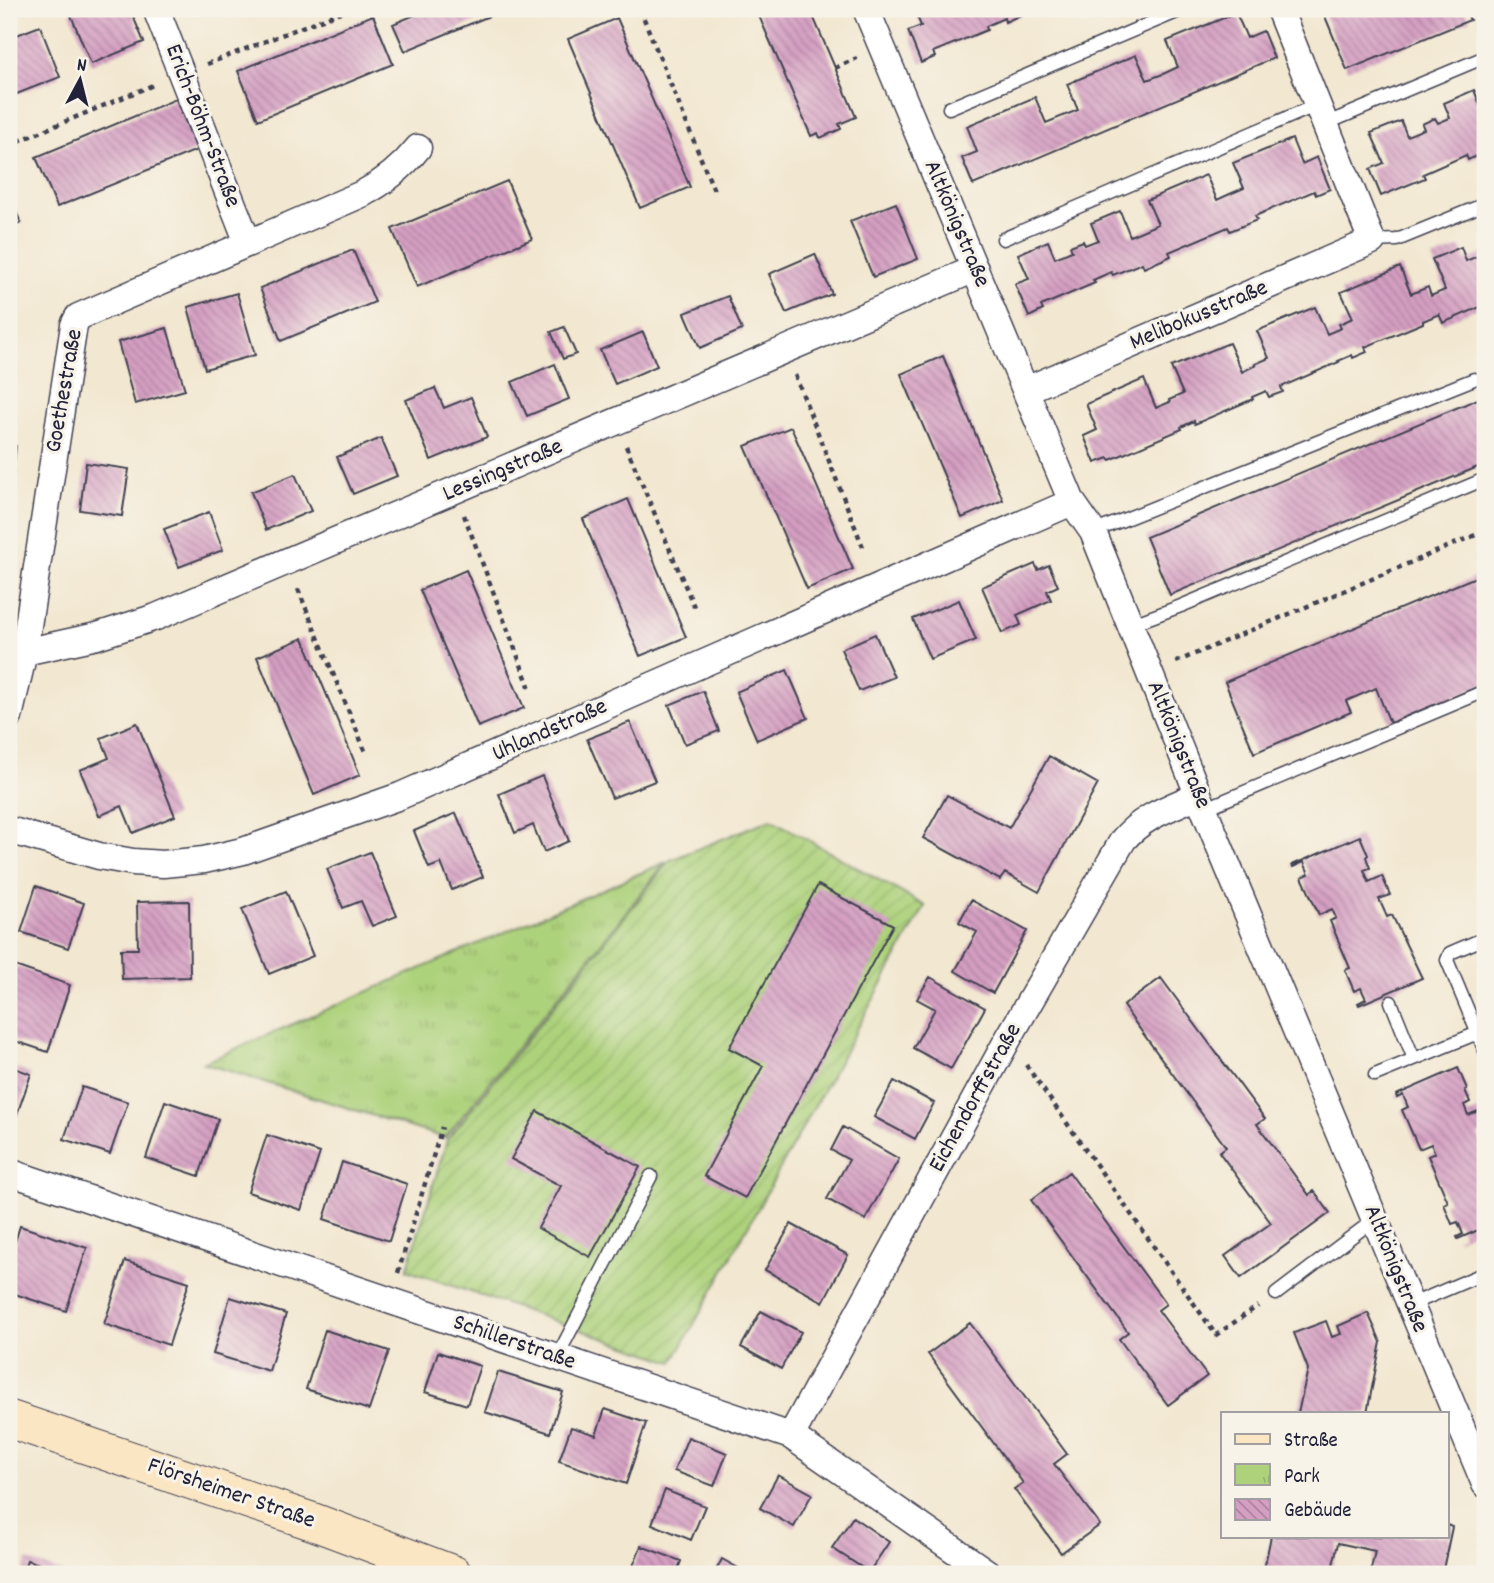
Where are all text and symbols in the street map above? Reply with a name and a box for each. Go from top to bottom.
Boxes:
street label: Erich-Böhm-Straße [155,39,249,213]
north arrow [46,46,116,116]
text: N [75,53,88,81]
street label: Altkönigstraße [914,155,998,293]
street label: Melibokusstraße [1125,272,1273,360]
street label: Goethestraße [37,327,93,455]
street label: Lessingstraße [438,430,568,512]
street label: Altkönigstraße [1137,676,1219,814]
street label: Uhlandstraße [487,690,613,772]
street label: Eichendorffstraße [921,1017,1031,1179]
street label: Altkönigstraße [1354,1200,1436,1338]
street label: Schillerstraße [448,1306,580,1380]
legend [1221,1412,1448,1538]
text: Straße [1284,1427,1338,1457]
street label: Flörsheimer Straße [143,1449,319,1539]
text: Park [1284,1463,1320,1493]
text: Gebäude [1284,1497,1352,1527]

